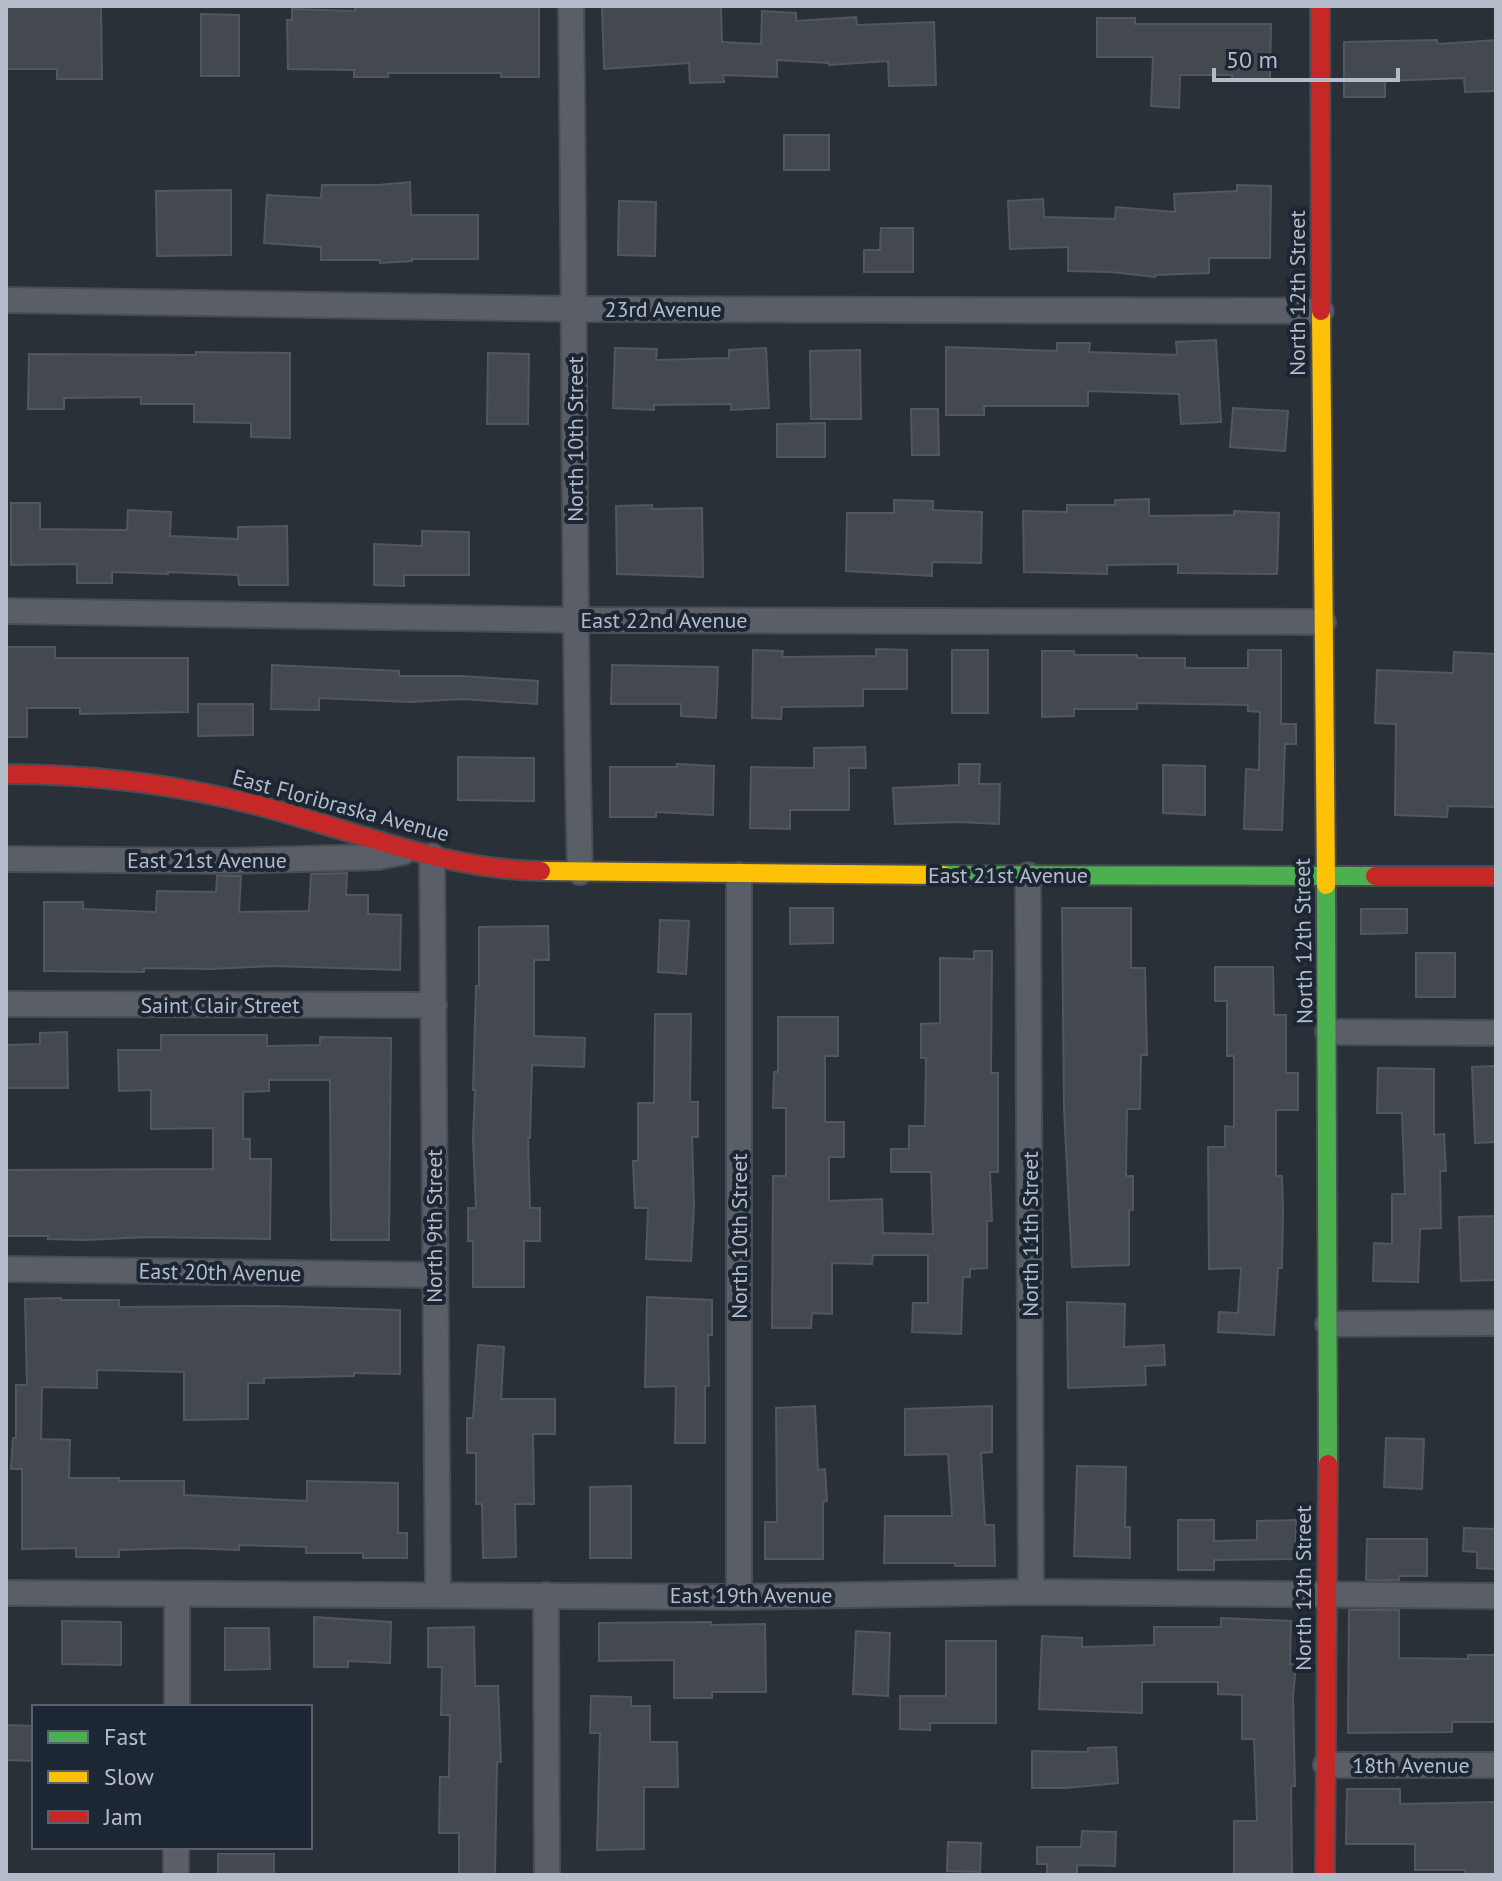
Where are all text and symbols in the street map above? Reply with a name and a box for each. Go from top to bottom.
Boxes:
scale bar [1214,32,1398,82]
text: 50 m [1226,44,1278,75]
street label: North 12th Street [1283,210,1311,376]
street label: 23rd Avenue [604,295,722,323]
street label: North 10th Street [561,356,589,522]
street label: East 22nd Avenue [580,606,748,634]
street label: East Floribraska Avenue [230,763,452,847]
street label: East 21st Avenue [127,846,287,874]
street label: North 12th Street [1288,857,1318,1024]
street label: East 21st Avenue [928,861,1088,889]
street label: Saint Clair Street [140,991,300,1019]
street label: North 9th Street [420,1149,448,1303]
street label: North 11th Street [1016,1151,1044,1317]
street label: North 10th Street [725,1153,753,1319]
street label: East 20th Avenue [138,1257,302,1287]
street label: North 12th Street [1289,1505,1317,1671]
street label: East 19th Avenue [670,1581,832,1609]
legend [32,1705,312,1849]
text: Fast [104,1721,147,1752]
street label: 18th Avenue [1352,1751,1470,1779]
text: Slow [104,1761,154,1792]
text: Jam [103,1801,142,1832]

